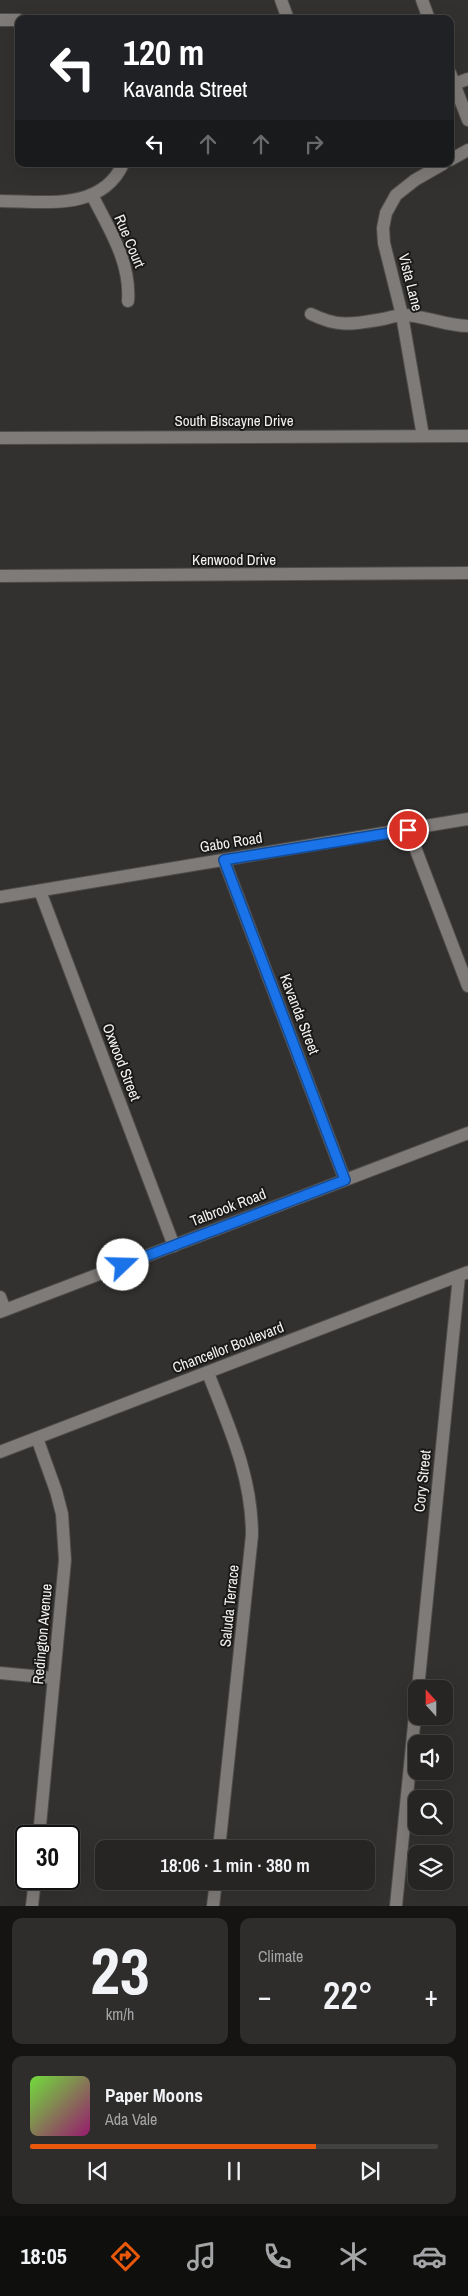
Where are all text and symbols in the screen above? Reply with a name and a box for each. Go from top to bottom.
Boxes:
text: 120 m [123,29,204,76]
icon: left [40,35,105,100]
text: Kavanda Street [123,74,247,104]
icon: left [141,130,169,158]
icon: ahead [194,130,222,158]
icon: ahead [247,130,275,158]
icon: right [300,130,328,158]
street label: Rue Court [109,211,151,271]
street label: Vista Lane [394,251,428,313]
street label: South Biscayne Drive [175,410,294,431]
street label: Kenwood Drive [192,549,276,570]
pin [387,809,429,851]
icon: arrive [394,816,422,844]
street label: Gabo Road [198,827,264,857]
street label: Kavanda Street [275,971,325,1058]
street label: Oxwood Street [98,1020,147,1104]
street label: Talbrook Road [187,1183,269,1231]
position arrow [96,1238,148,1290]
street label: Chancellor Boulevard [169,1316,287,1378]
street label: Cory Street [408,1448,436,1513]
street label: Saluda Terrace [214,1564,244,1648]
street label: Redington Avenue [27,1583,57,1685]
north arrow [408,1680,452,1725]
map controls [408,1680,453,1890]
button: sound [408,1735,453,1780]
button: search [408,1790,453,1835]
speed limit sign: 30 [15,1825,80,1890]
button: layers [408,1845,453,1890]
text: 18:06 · 1 min · 380 m [160,1852,310,1878]
text: 23 [90,1927,150,2014]
text: Climate [258,1945,303,1967]
text: 22° [323,1970,373,2021]
text: − [258,1977,271,2015]
text: + [425,1977,438,2015]
text: km/h [106,2003,134,2025]
text: Paper Moons [105,2082,203,2108]
text: Ada Vale [105,2108,157,2130]
icon: previous [84,2157,112,2185]
icon: pause [220,2157,248,2185]
icon: next [356,2157,384,2185]
icon: directions [108,2239,143,2274]
icon: music [184,2239,219,2274]
icon: phone [260,2239,295,2274]
icon: climate [336,2239,371,2274]
icon: car [412,2239,447,2274]
text: 18:05 [21,2241,67,2271]

